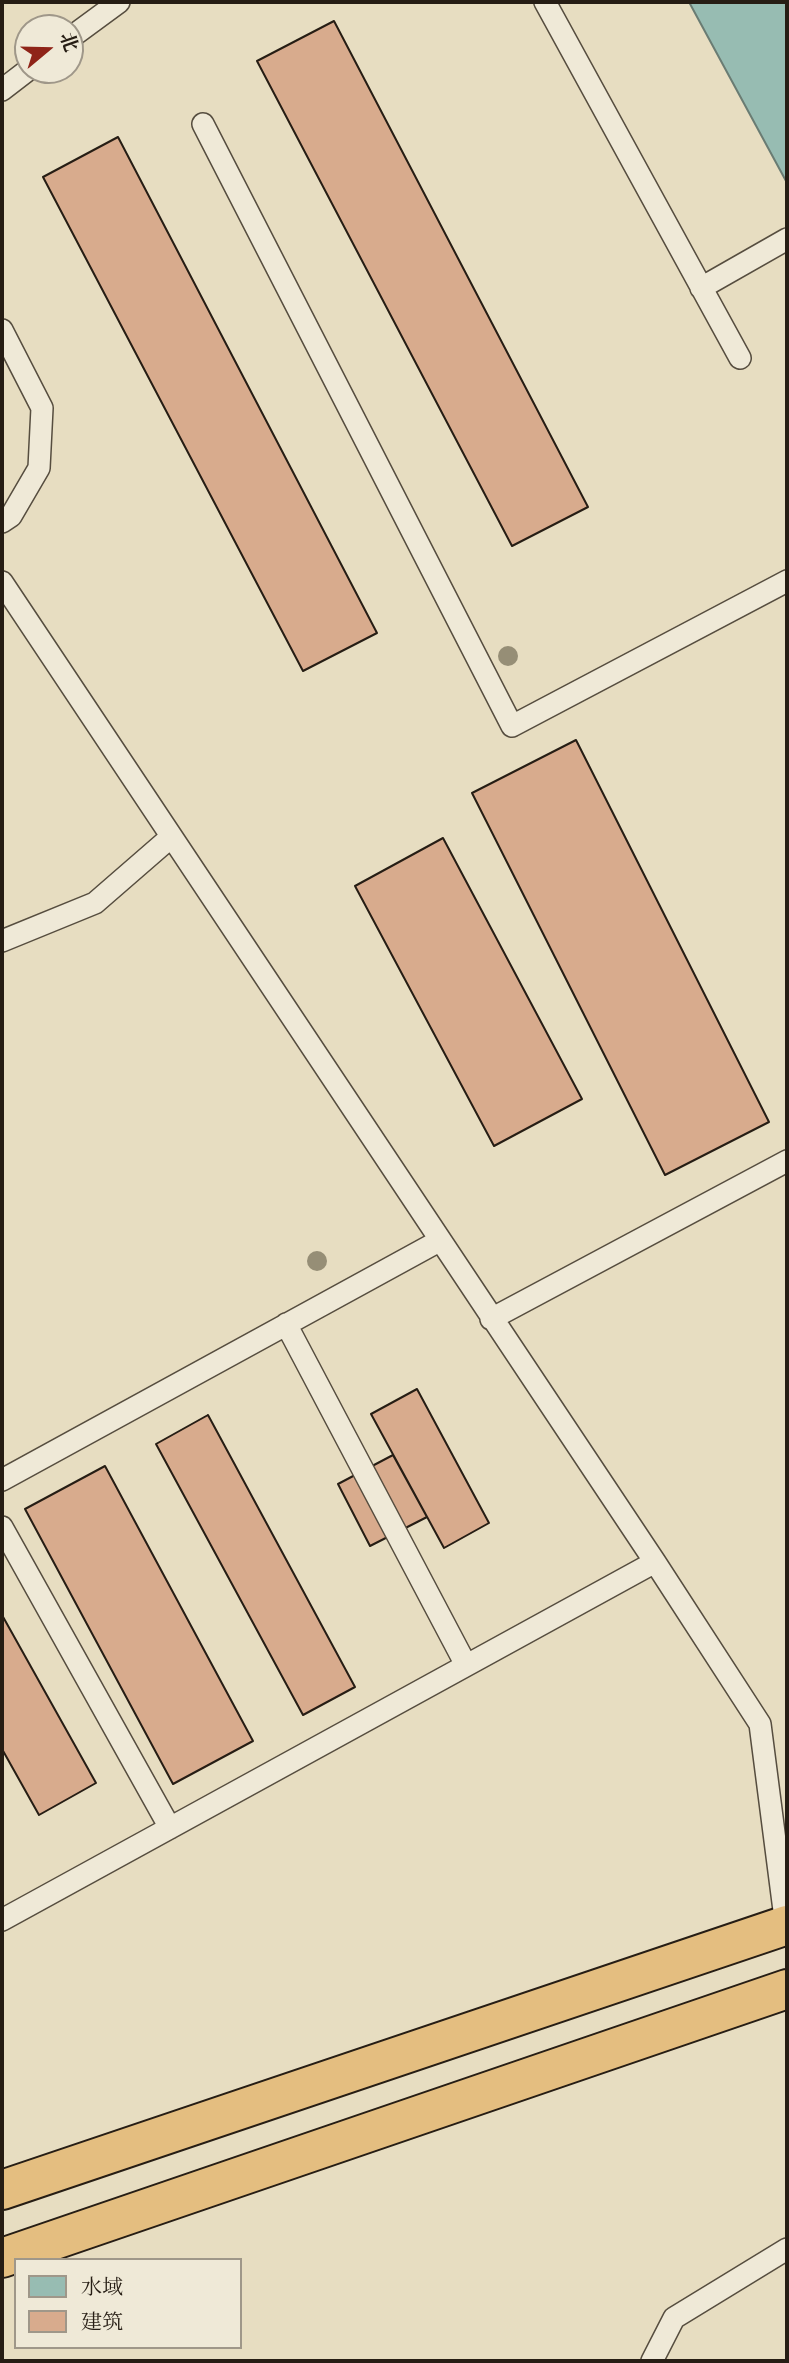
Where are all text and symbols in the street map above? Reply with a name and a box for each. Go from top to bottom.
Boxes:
north arrow [14,14,84,84]
text: 北 [52,29,83,56]
legend [14,2258,242,2349]
text: 水域 [81,2274,123,2304]
text: 建筑 [81,2309,123,2339]

